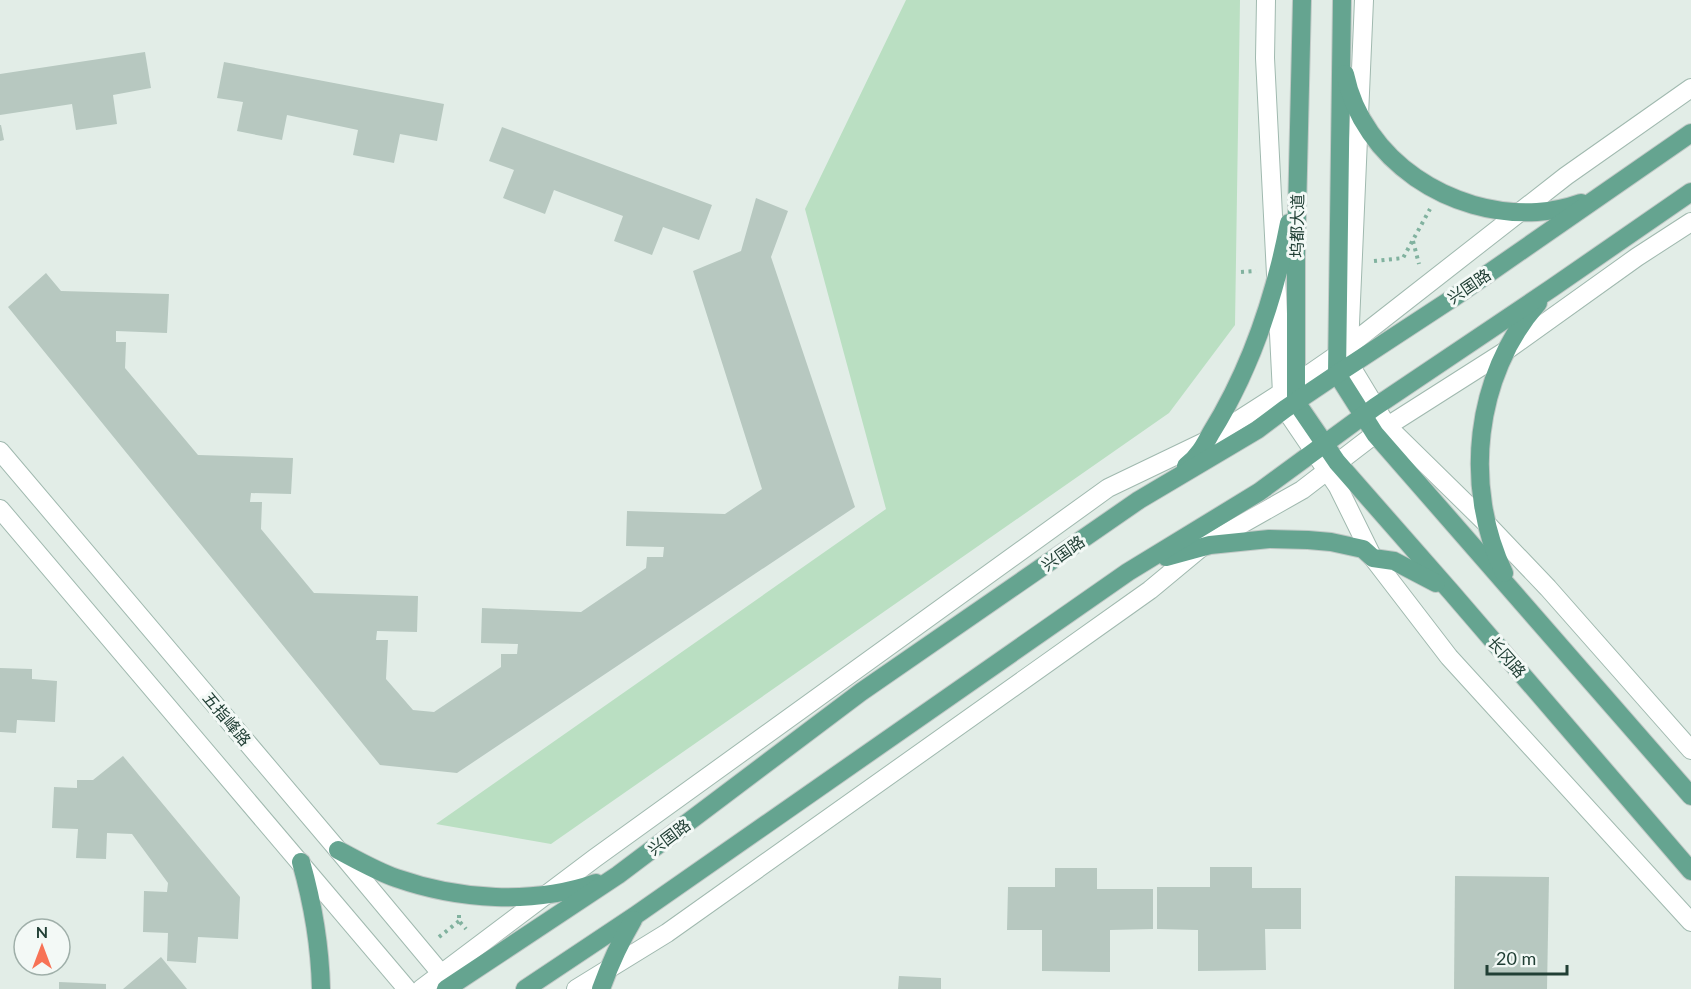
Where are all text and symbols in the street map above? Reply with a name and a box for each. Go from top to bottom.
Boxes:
street label: 坞都大道 [1286,194,1307,258]
street label: 兴国路 [1444,264,1494,307]
street label: 兴国路 [1038,531,1088,574]
street label: 长冈路 [1484,632,1530,681]
street label: 五指峰路 [200,688,255,749]
street label: 兴国路 [644,815,694,859]
north arrow [12,917,72,977]
text: N [36,922,48,941]
scale bar [1487,938,1566,976]
text: 20 m [1496,947,1536,969]

